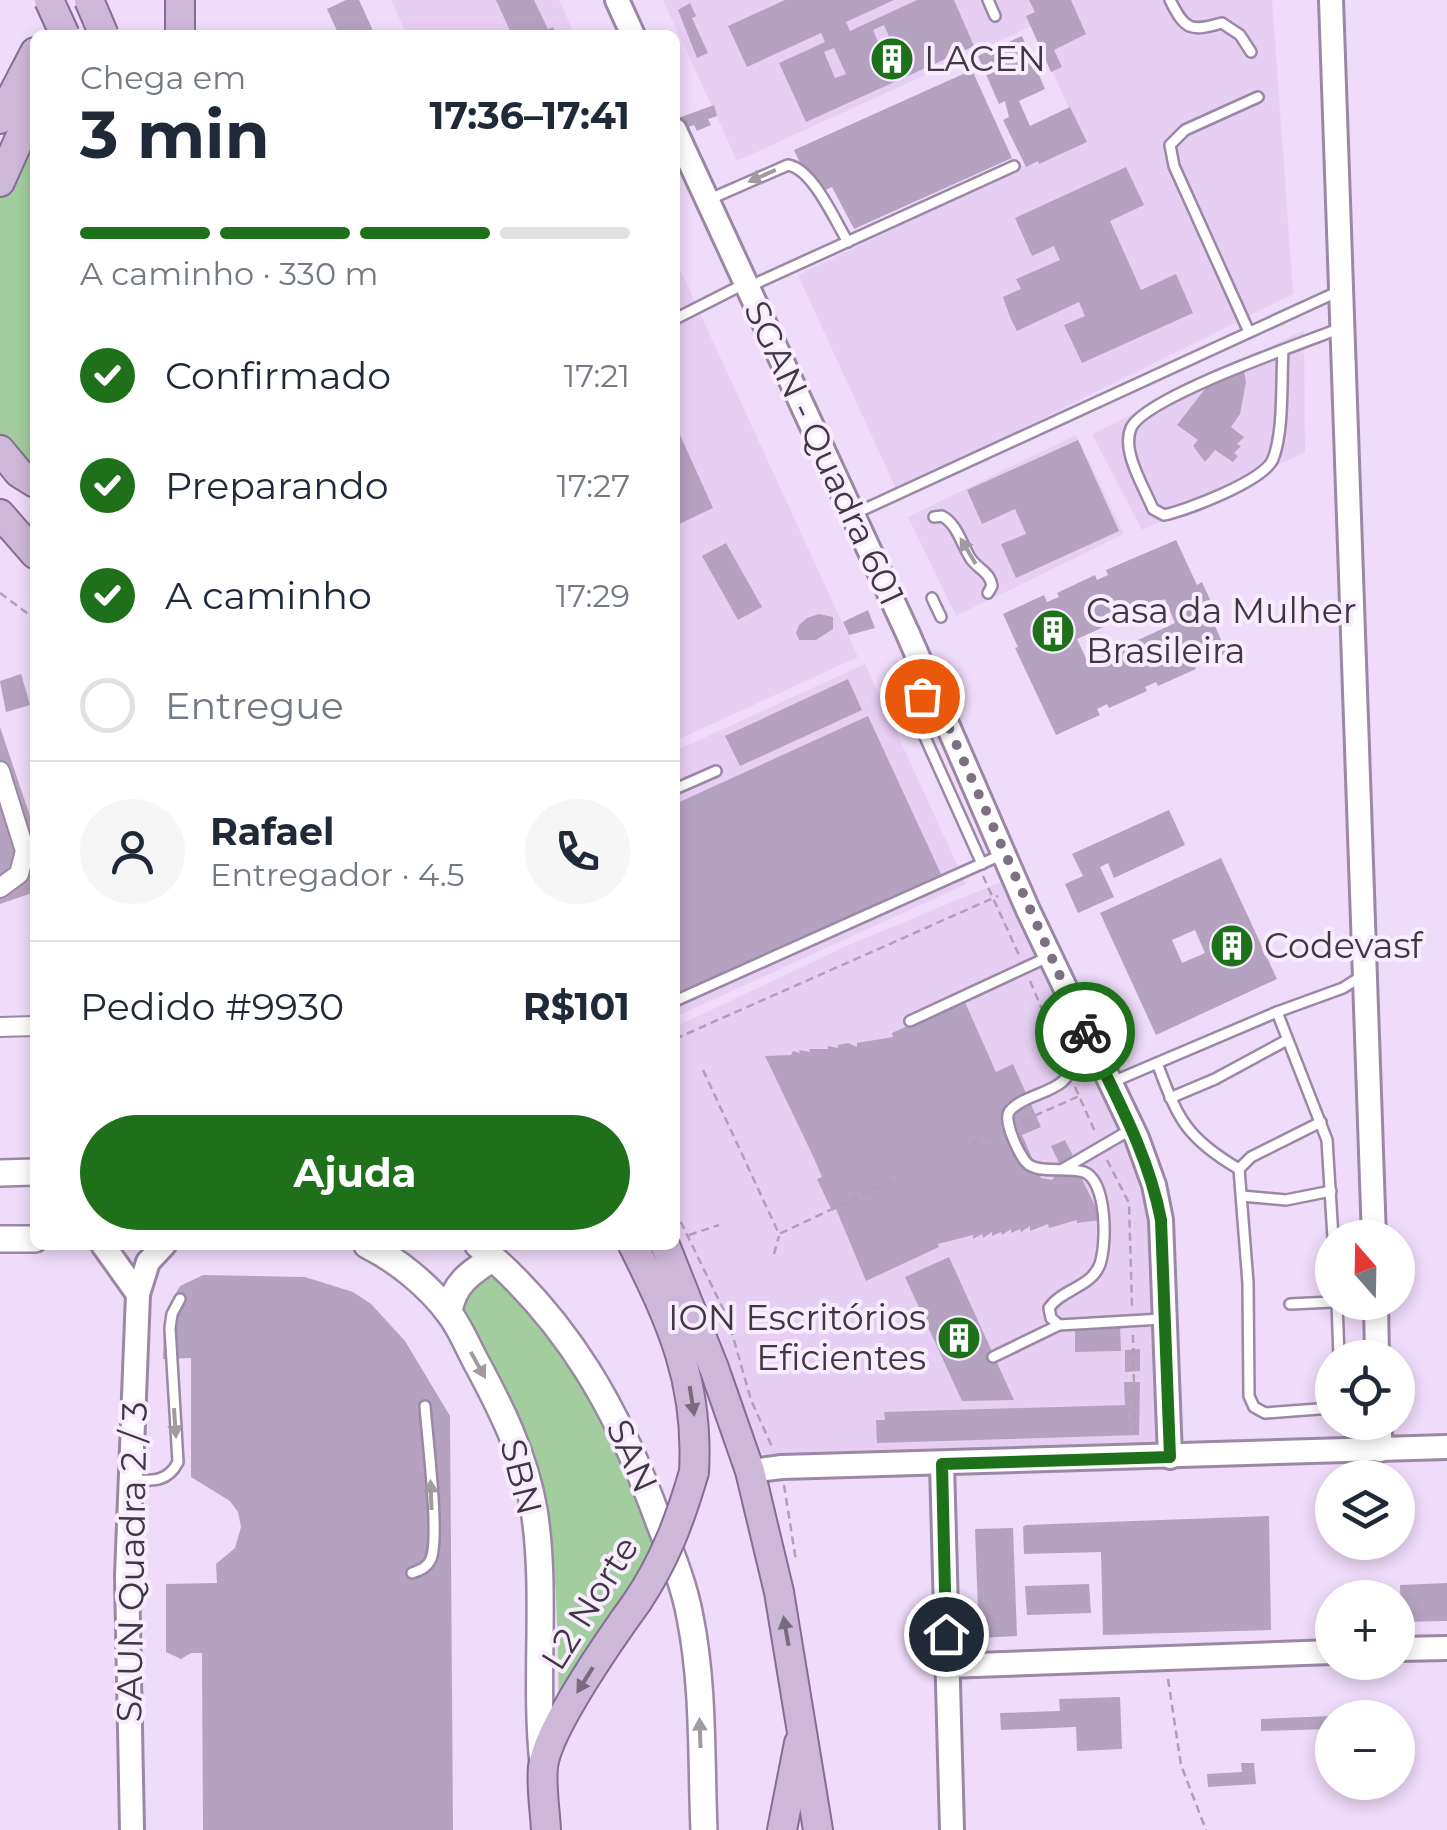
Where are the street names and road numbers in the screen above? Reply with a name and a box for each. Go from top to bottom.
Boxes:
street label: SGAN - Quadra 601 [735,294,914,612]
street label: SAUN Quadra 2 / 3 [107,1401,156,1723]
street label: SAN [598,1413,667,1499]
street label: SBN [491,1435,552,1519]
street label: L2 Norte [532,1528,647,1677]

